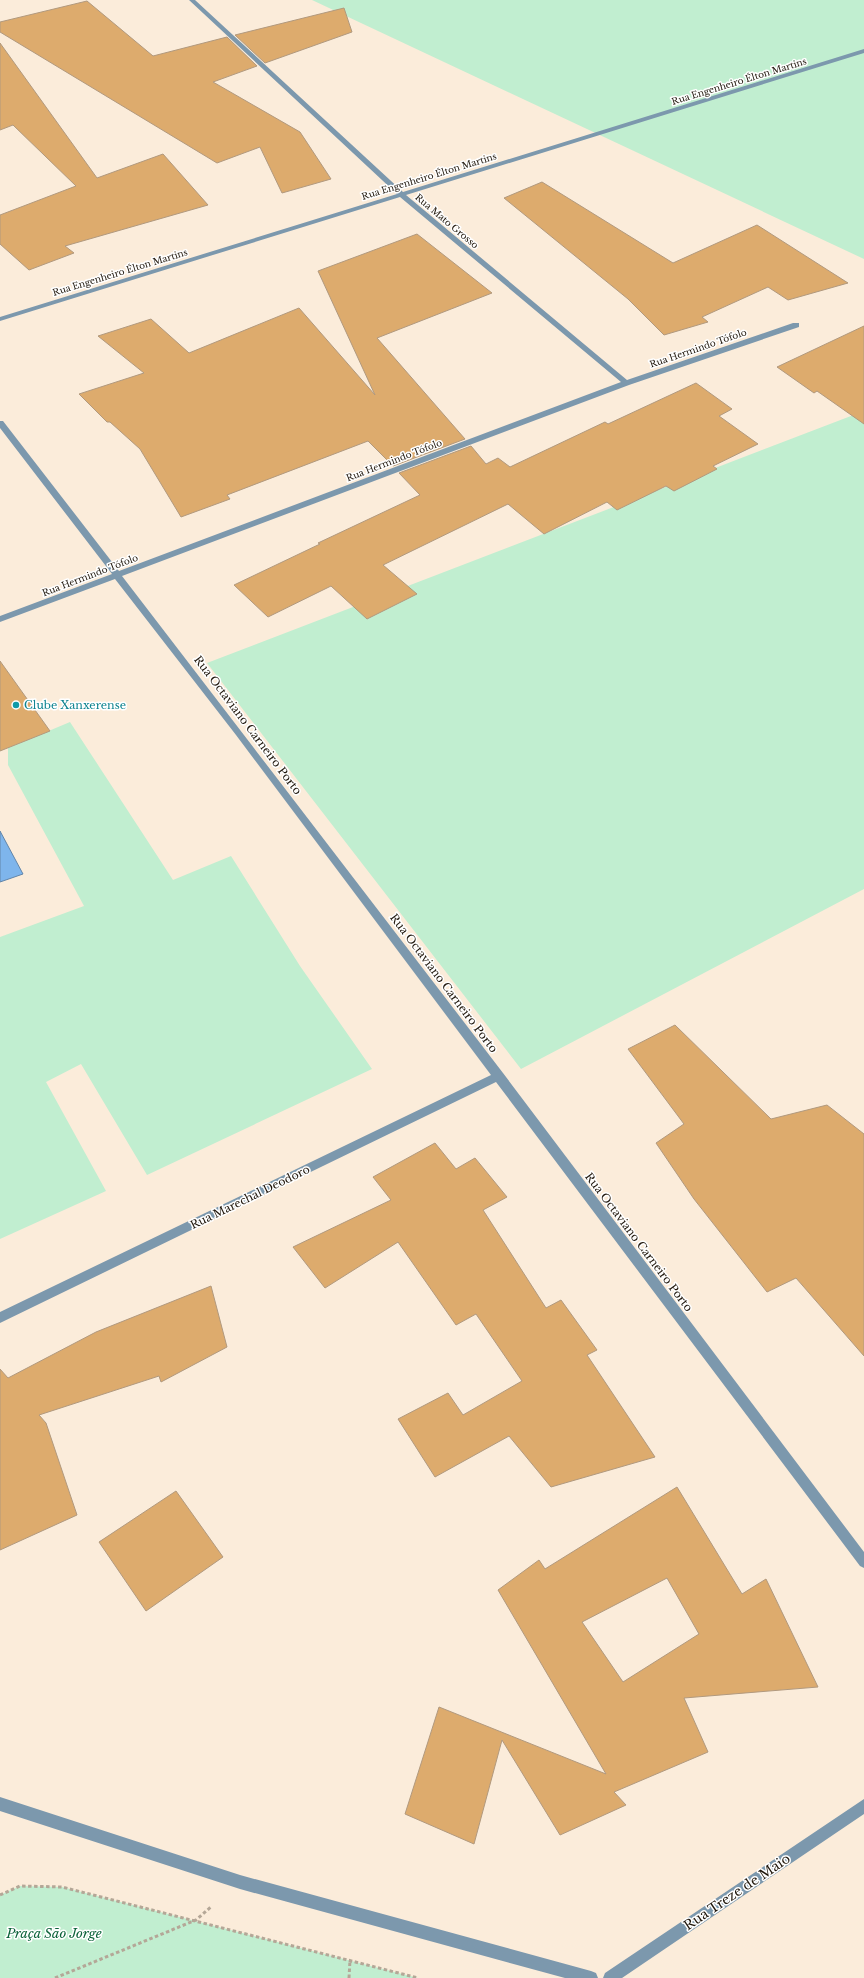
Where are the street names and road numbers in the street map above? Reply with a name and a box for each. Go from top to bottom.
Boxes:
street label: Rua Engenheiro Élton Martins [670,55,808,107]
street label: Rua Engenheiro Élton Martins [360,150,498,202]
street label: Rua Mato Grosso [413,191,481,251]
street label: Rua Engenheiro Élton Martins [51,246,189,298]
street label: Rua Hermindo Tófolo [648,326,748,370]
street label: Rua Hermindo Tófolo [345,437,444,483]
street label: Rua Hermindo Tófolo [41,552,140,598]
street label: Rua Octaviano Carneiro Porto [191,653,305,797]
street label: Rua Octaviano Carneiro Porto [387,911,501,1055]
street label: Rua Marechal Deodoro [188,1162,312,1232]
street label: Rua Octaviano Carneiro Porto [582,1170,696,1314]
street label: Rua Treze de Maio [680,1850,794,1934]

